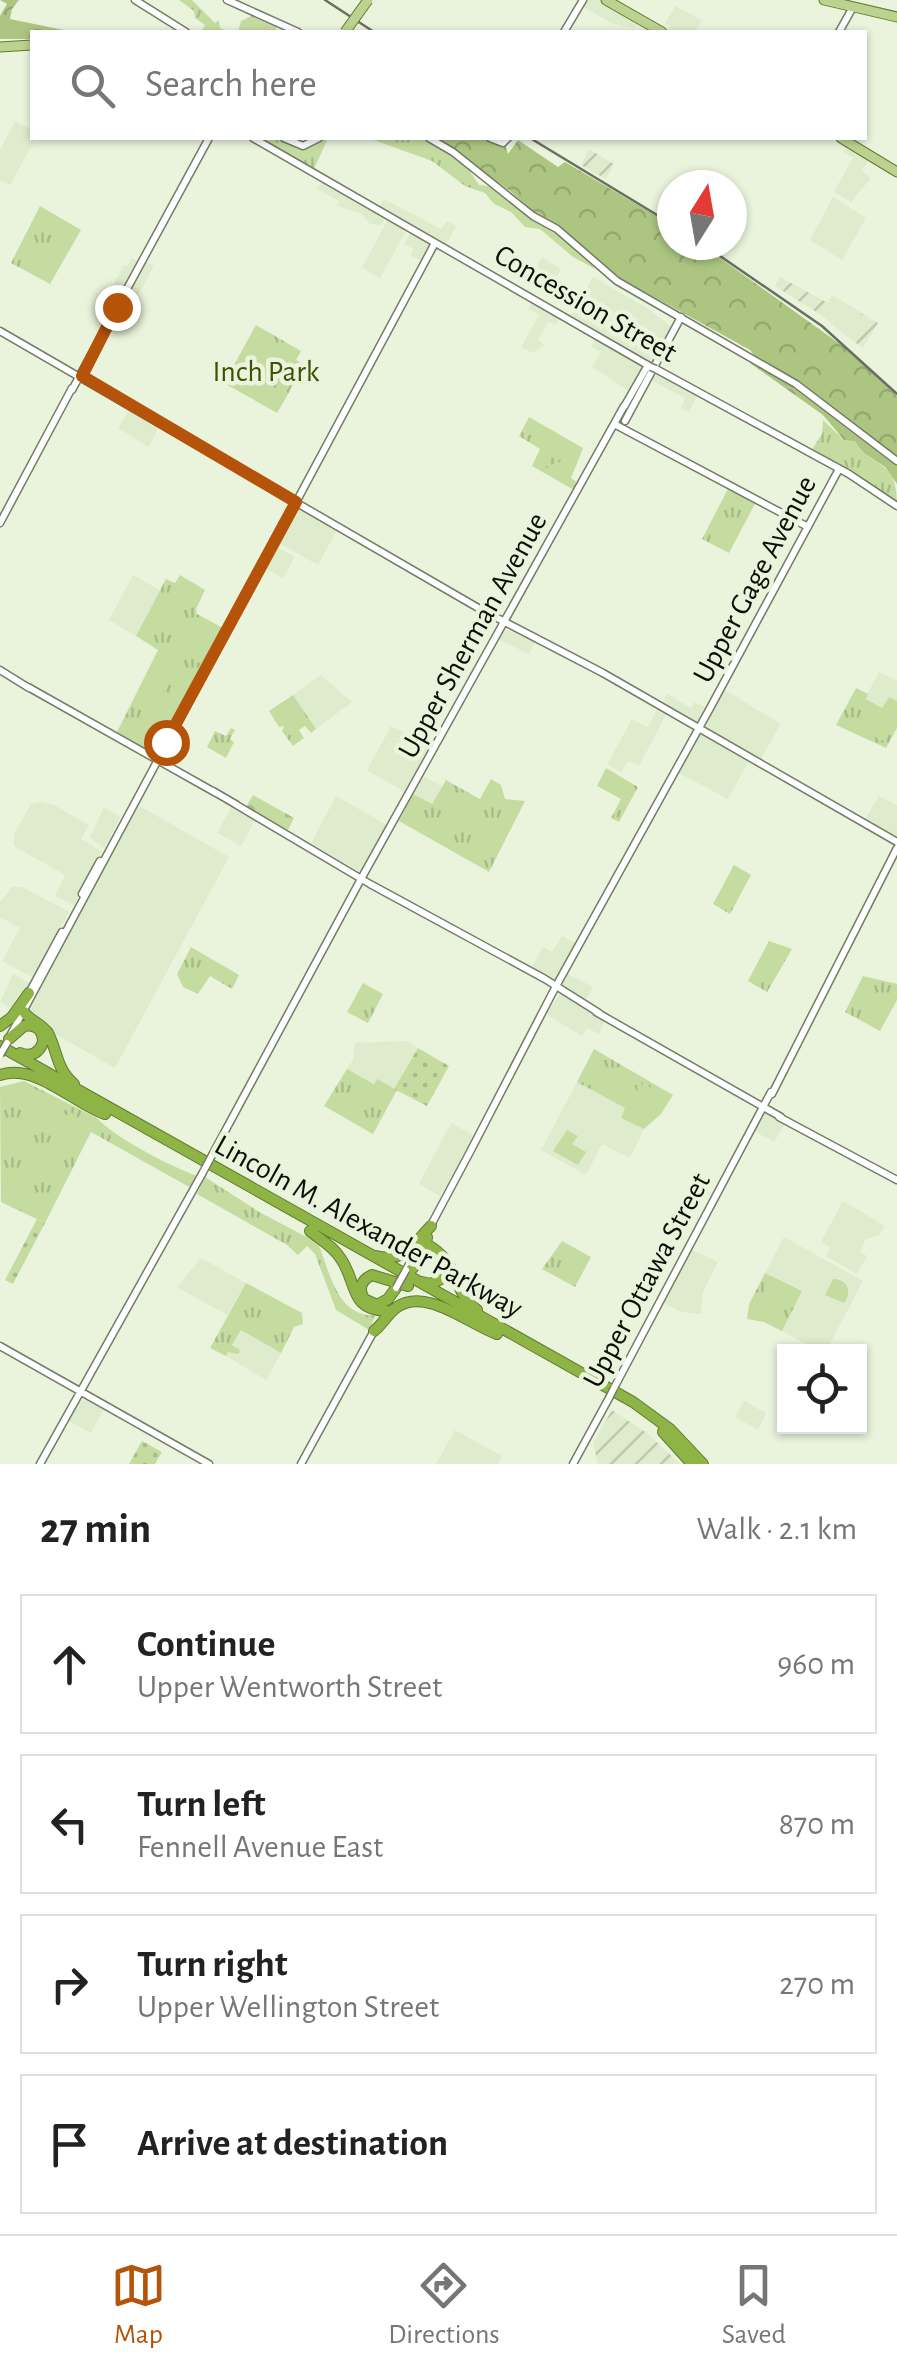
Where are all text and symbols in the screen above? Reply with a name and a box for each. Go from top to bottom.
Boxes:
search box [30,30,867,140]
icon: search [65,58,120,113]
text: Search here [145,66,317,104]
north arrow [657,170,747,260]
street label: Concession Street [489,240,682,368]
route end [95,285,141,331]
park label: Inch Park [212,357,320,387]
street label: Upper Gage Avenue [688,471,822,688]
street label: Upper Sherman Avenue [393,508,553,763]
route start [144,720,190,766]
street label: Lincoln M. Alexander Parkway [210,1130,528,1324]
street label: Upper Ottawa Street [578,1168,716,1393]
map controls [777,1344,867,1434]
button: locate [777,1344,867,1434]
text: 27 min [40,1508,151,1550]
text: Walk · 2.1 km [697,1513,857,1545]
text: Continue [137,1626,275,1664]
icon: ahead [42,1637,97,1692]
text: 960 m [777,1648,855,1680]
text: Upper Wentworth Street [137,1671,442,1703]
text: Turn left [137,1786,265,1824]
icon: left [42,1797,97,1852]
text: 870 m [779,1808,855,1840]
text: Fennell Avenue East [137,1831,383,1863]
text: Turn right [137,1946,287,1984]
icon: right [42,1957,97,2012]
text: 270 m [779,1968,855,2000]
text: Upper Wellington Street [137,1991,439,2023]
icon: arrive [42,2117,97,2172]
text: Arrive at destination [137,2125,448,2163]
tab: Map [111,2258,166,2352]
tab: Directions [388,2258,500,2352]
tab: Saved [722,2258,786,2352]

